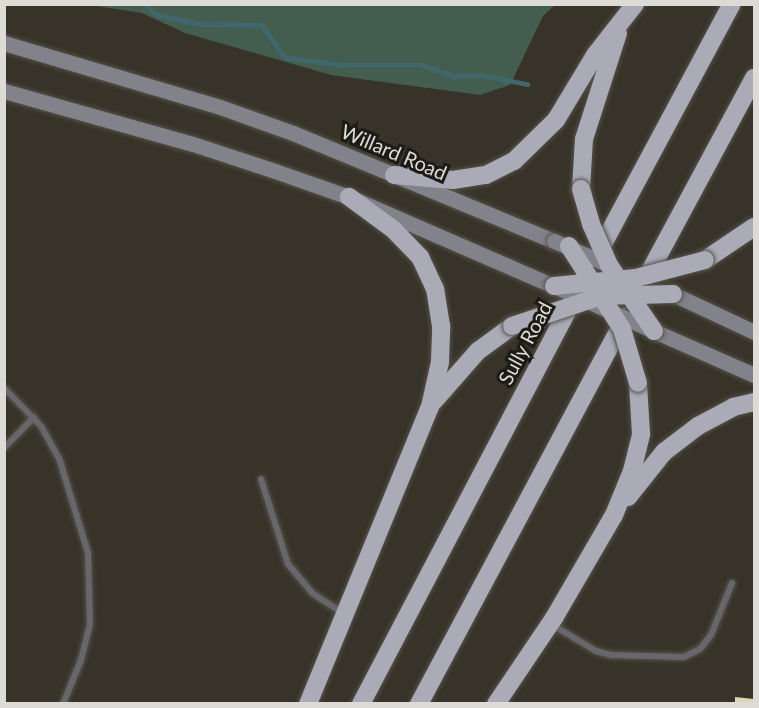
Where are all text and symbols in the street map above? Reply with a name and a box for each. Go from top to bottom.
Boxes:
street label: Willard Road [338,119,450,185]
street label: Sully Road [493,297,557,389]

